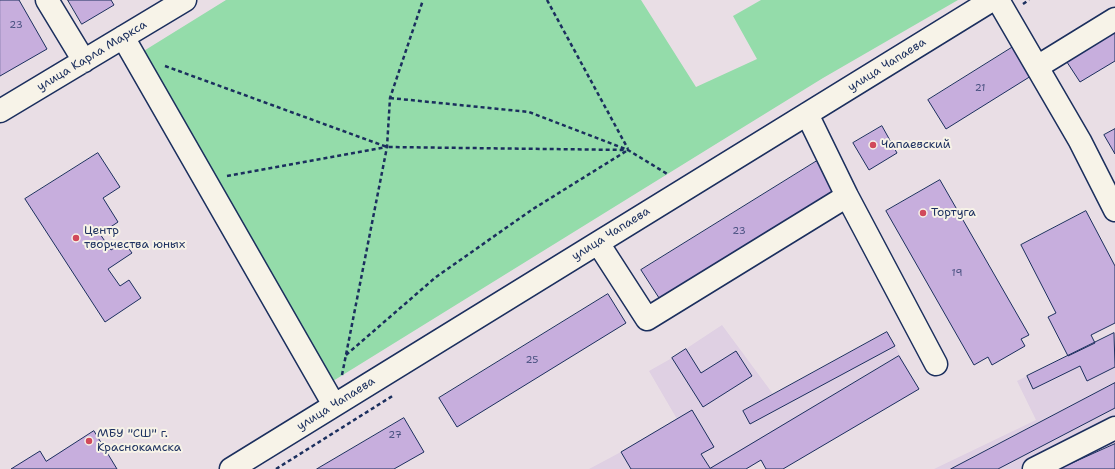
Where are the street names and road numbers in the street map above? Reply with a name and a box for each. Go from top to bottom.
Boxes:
street label: улица Карла Маркса [35,18,149,94]
street label: улица Чапаева [845,35,929,95]
street label: улица Чапаева [569,204,653,264]
street label: улица Чапаева [294,374,378,434]

